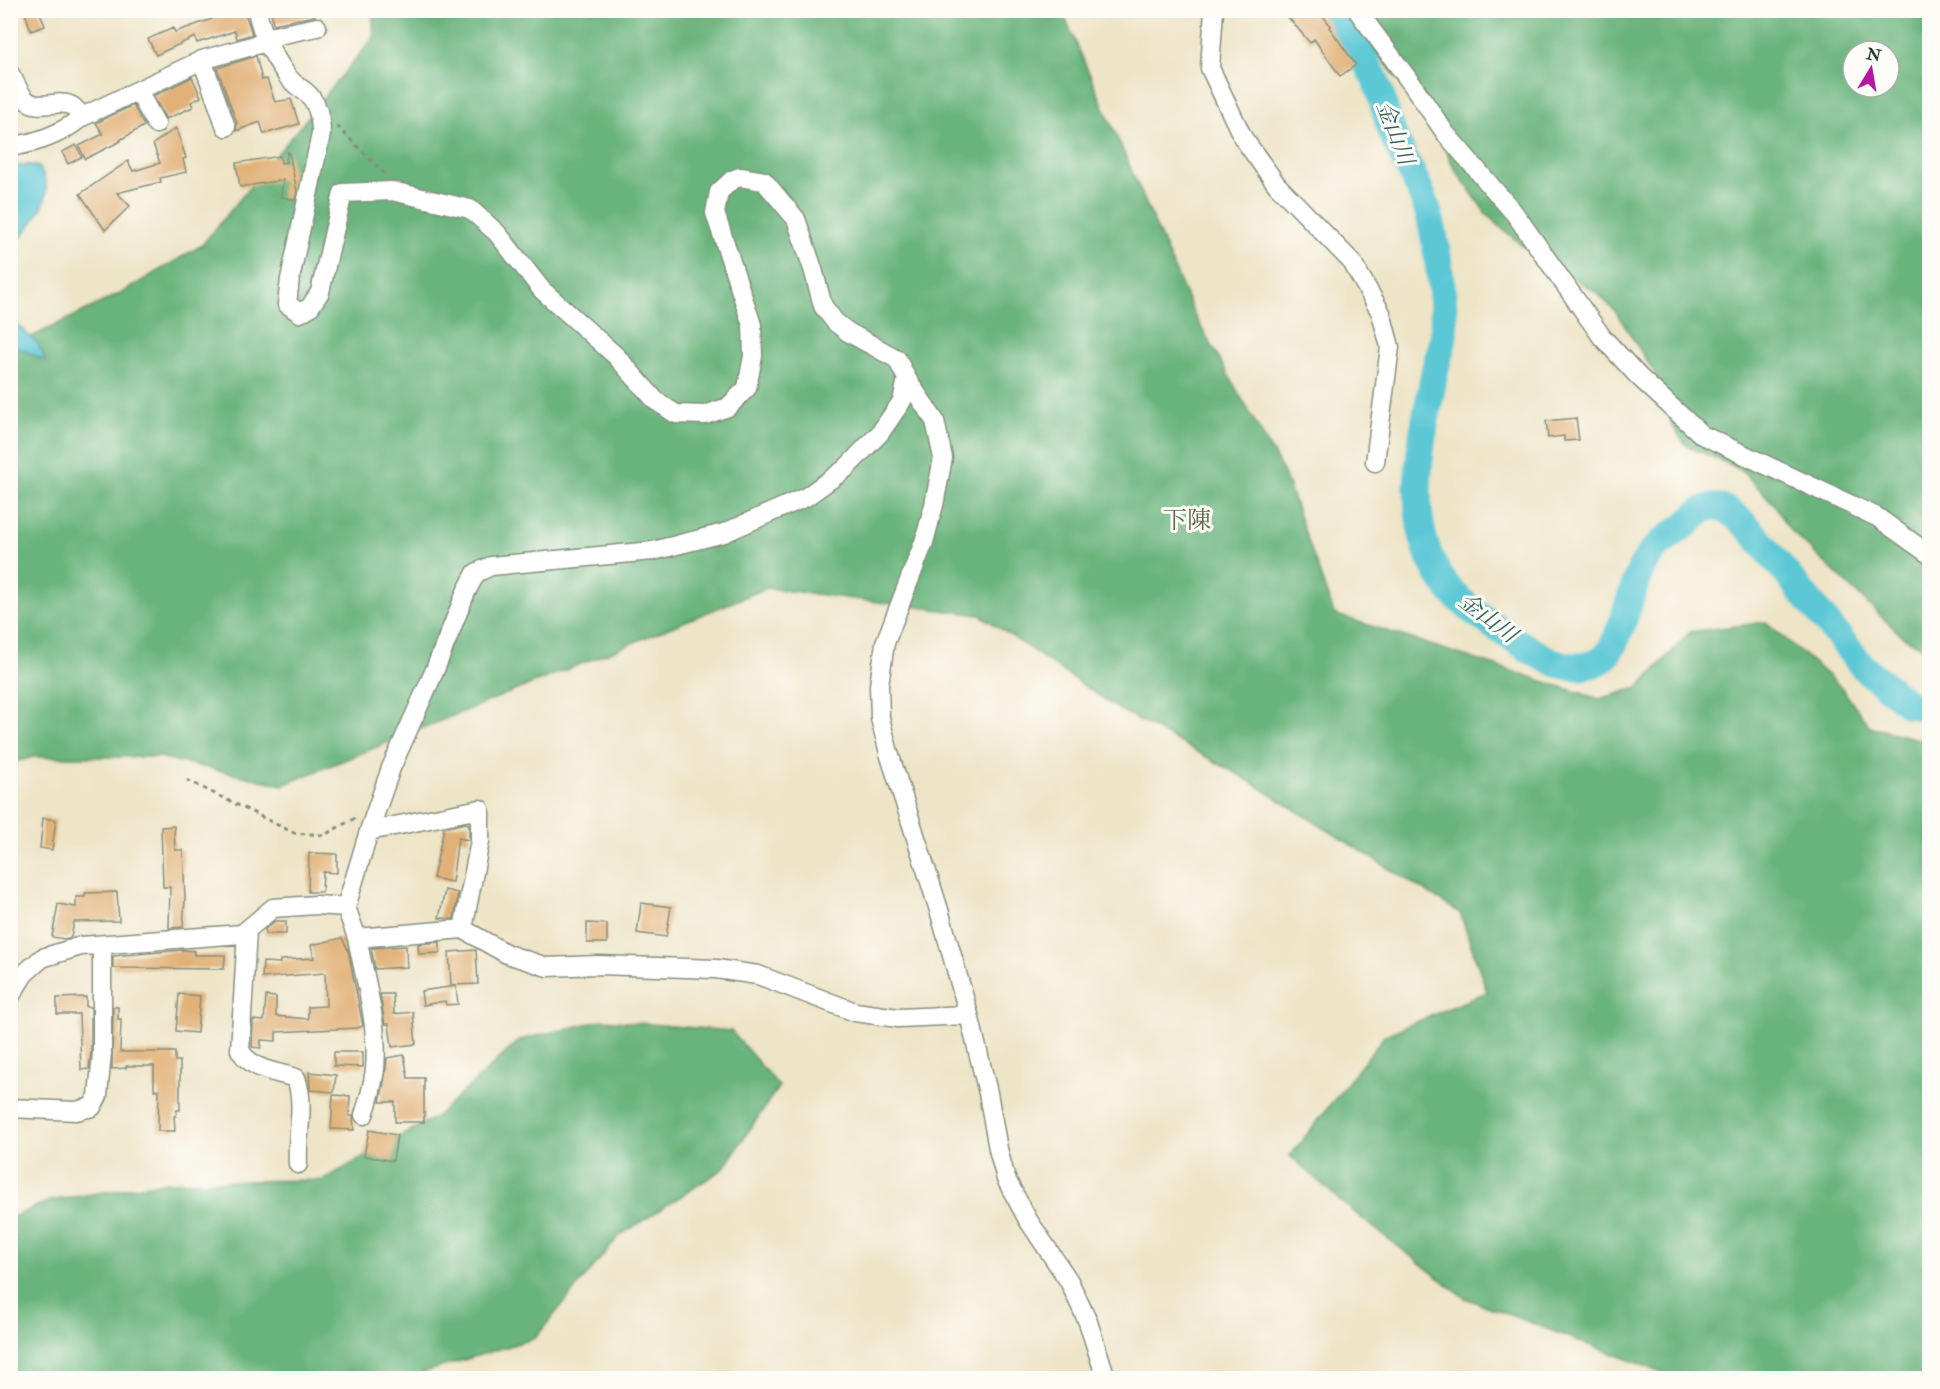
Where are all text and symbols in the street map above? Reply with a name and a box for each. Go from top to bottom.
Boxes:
north arrow [1841,39,1901,99]
text: N [1864,44,1883,67]
water label: 金山川 [1370,97,1421,171]
district label: 下陳 [1163,505,1211,536]
water label: 金山川 [1453,587,1524,650]

